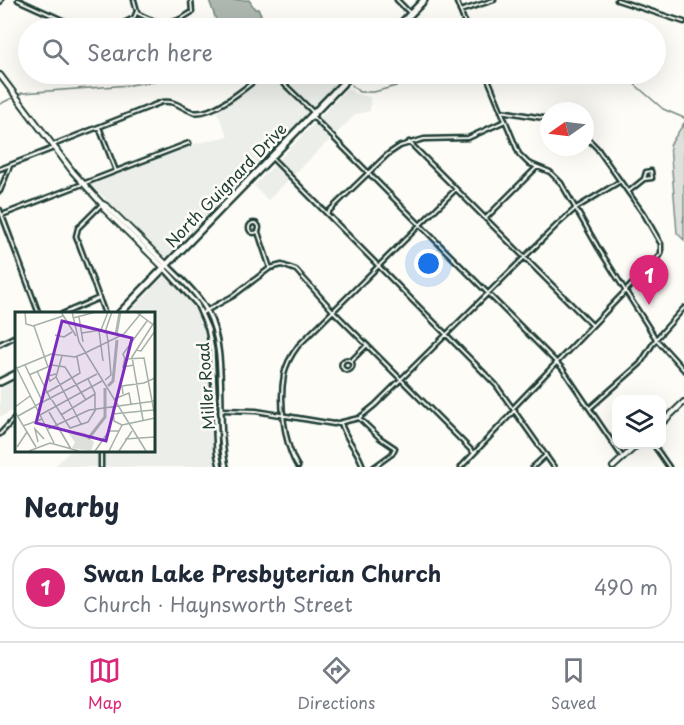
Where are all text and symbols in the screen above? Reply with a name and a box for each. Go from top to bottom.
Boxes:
search box [18,18,666,84]
icon: search [39,35,72,68]
text: Search here [87,35,213,68]
north arrow [540,102,594,156]
street label: North Guignard Drive [159,116,292,252]
your location [414,249,443,278]
pin: 1 [630,256,668,305]
inset map [15,312,154,452]
street label: Miller Road [190,341,220,431]
map controls [612,395,666,449]
button: layers [612,395,666,449]
text: Nearby [24,487,119,526]
text: Swan Lake Presbyterian Church [83,556,441,589]
text: 1 [41,572,50,602]
text: 490 m [594,572,658,602]
text: Church · Haynsworth Street [83,589,353,619]
tab: Map [88,654,122,714]
tab: Directions [297,654,375,714]
tab: Saved [551,654,596,714]

